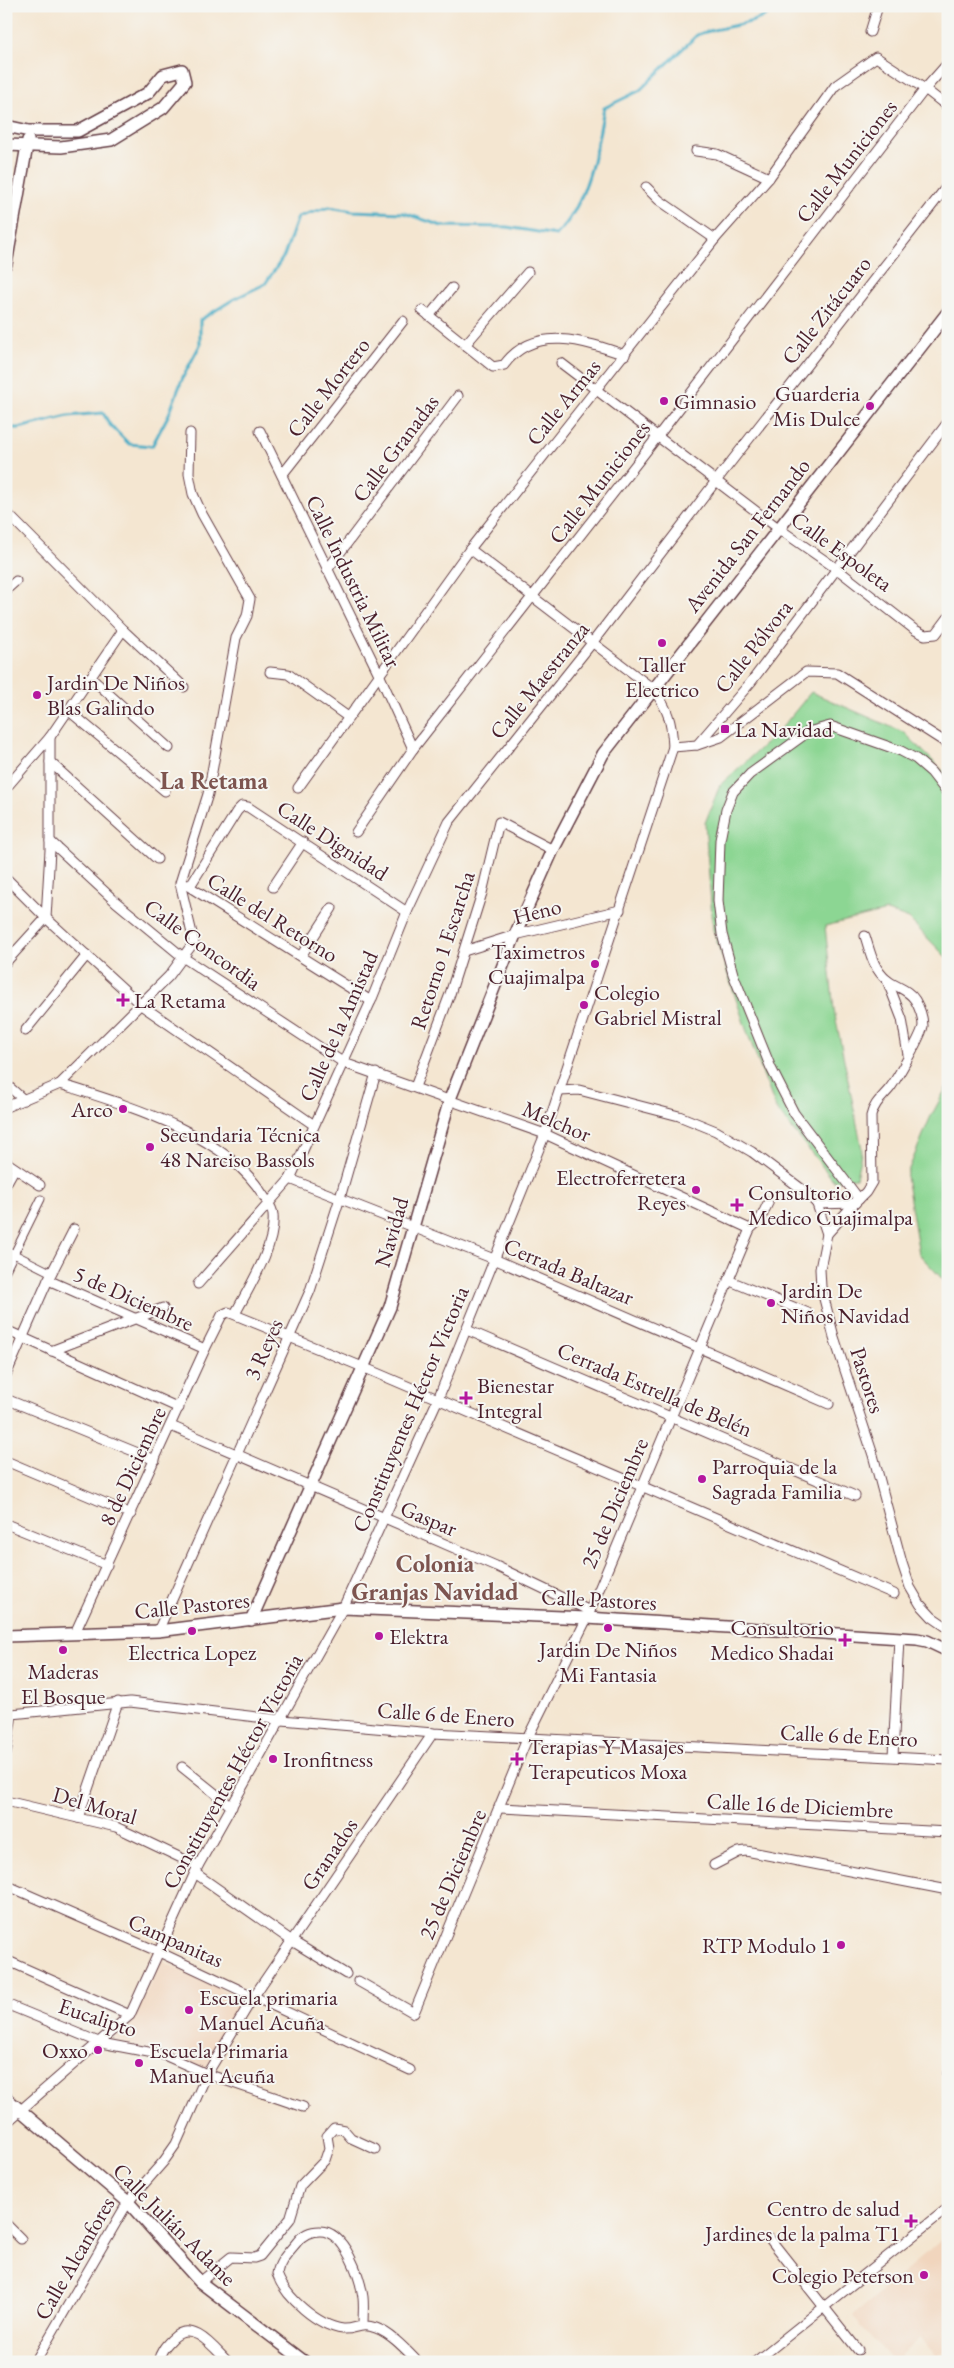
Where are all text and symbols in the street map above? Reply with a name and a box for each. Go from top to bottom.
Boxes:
street label: Calle Municiones [789,94,904,229]
street label: Calle Zitácuaro [775,250,878,370]
street label: Calle Mortero [280,331,377,443]
street label: Calle Armas [520,353,607,452]
place label: Guarderia Mis Dulce [773,379,860,433]
place label: Gimnasio [674,387,756,416]
street label: Calle Granadas [345,389,445,508]
marker: Gimnasio [658,395,670,407]
marker: Guarderia Mis Dulce [864,400,876,412]
street label: Calle Municiones [542,415,657,550]
street label: Avenida San Fernando [677,452,817,619]
street label: Calle Industria Militar [299,490,408,673]
street label: Calle Espoleta [785,505,899,598]
street label: Calle Pólvora [708,594,799,699]
street label: Calle Maestranza [483,615,596,745]
marker: Taller Electrico [656,637,668,649]
place label: Taller Electrico [625,650,699,704]
place label: Jardin De Niños Blas Galindo [45,668,185,722]
marker: Jardin De Niños Blas Galindo [31,689,43,701]
place label: La Navidad [735,715,834,744]
marker: La Navidad [719,723,731,735]
district label: La Retama [160,765,268,796]
street label: Calle Dignidad [271,794,395,888]
street label: Calle del Retorno [202,866,344,969]
street label: Retorno 1 Escarcha [403,867,482,1033]
street label: Heno [510,891,564,931]
street label: Calle Concordia [138,892,267,997]
place label: Taximetros Cuajimalpa [488,937,585,991]
street label: Calle de la Amistad [292,945,385,1106]
marker: Taximetros Cuajimalpa [589,958,601,970]
place label: Colegio Gabriel Mistral [594,978,722,1032]
place label: La Retama [134,986,226,1015]
marker: La Retama [116,993,130,1007]
marker: Colegio Gabriel Mistral [578,999,590,1011]
street label: Melchor [518,1094,596,1149]
place label: Arco [70,1095,113,1124]
marker: Arco [117,1103,129,1115]
place label: Secundaria Técnica 48 Narciso Bassols [160,1120,321,1174]
marker: Secundaria Técnica 48 Narciso Bassols [144,1141,156,1153]
place label: Electroferretera Reyes [556,1163,686,1217]
place label: Consultorio Medico Cuajimalpa [748,1178,913,1232]
marker: Electroferretera Reyes [690,1184,702,1196]
street label: Navidad [368,1193,416,1271]
marker: Consultorio Medico Cuajimalpa [730,1198,744,1212]
street label: Cerrada Baltazar [499,1231,639,1312]
street label: 5 de Diciembre [69,1259,199,1338]
place label: Jardin De Niños Navidad [779,1276,911,1330]
street label: Constituyentes Héctor Victoria [345,1281,476,1537]
marker: Jardin De Niños Navidad [765,1297,777,1309]
street label: 3 Reyes [237,1314,290,1384]
street label: Cerrada Estrella de Belén [553,1335,757,1444]
street label: Pastores [843,1343,892,1417]
place label: Bienestar Integral [477,1371,555,1425]
marker: Bienestar Integral [459,1391,473,1405]
street label: 8 de Diciembre [92,1402,173,1531]
street label: 25 de Diciembre [574,1433,655,1573]
place label: Parroquia de la Sagrada Familia [712,1452,843,1506]
marker: Parroquia de la Sagrada Familia [696,1473,708,1485]
street label: Gaspar [396,1494,462,1544]
district label: Colonia Granjas Navidad [352,1548,519,1608]
street label: Calle Pastores [540,1582,658,1617]
street label: Calle Pastores [133,1585,251,1626]
place label: Consultorio Medico Shadai [710,1613,834,1667]
place label: Elektra [389,1622,449,1651]
marker: Jardin De Niños Mi Fantasia [602,1622,614,1634]
marker: Electrica Lopez [186,1625,198,1637]
marker: Elektra [373,1630,385,1642]
marker: Consultorio Medico Shadai [838,1633,852,1647]
place label: Jardin De Niños Mi Fantasia [537,1635,677,1689]
place label: Electrica Lopez [128,1638,257,1667]
marker: Maderas El Bosque [57,1644,69,1656]
street label: Constituyentes Héctor Victoria [156,1648,309,1894]
place label: Maderas El Bosque [21,1657,106,1711]
street label: Calle 6 de Enero [376,1695,516,1734]
street label: Calle 6 de Enero [779,1717,919,1754]
place label: Terapias Y Masajes Terapeuticos Moxa [528,1732,688,1786]
place label: Ironfitness [283,1745,373,1774]
marker: Terapias Y Masajes Terapeuticos Moxa [510,1752,524,1766]
marker: Ironfitness [267,1753,279,1765]
street label: Del Moral [49,1780,140,1831]
street label: Calle 16 de Diciembre [706,1786,894,1825]
street label: 25 de Diciembre [412,1804,493,1944]
street label: Granados [295,1812,364,1896]
street label: Campanitas [124,1907,228,1974]
place label: RTP Modulo 1 [702,1931,831,1960]
marker: RTP Modulo 1 [835,1939,847,1951]
place label: Escuela primaria Manuel Acuña [199,1983,338,2037]
street label: Eucalipto [55,1991,141,2044]
marker: Escuela primaria Manuel Acuña [183,2004,195,2016]
place label: Oxxo [42,2036,88,2065]
place label: Escuela Primaria Manuel Acuña [149,2036,289,2090]
marker: Oxxo [92,2044,104,2056]
marker: Escuela Primaria Manuel Acuña [133,2057,145,2069]
street label: Calle Julián Adame [107,2156,243,2293]
street label: Calle Alcanfores [27,2191,121,2325]
place label: Centro de salud Jardines de la palma T1 [703,2194,901,2248]
marker: Centro de salud Jardines de la palma T1 [904,2214,918,2228]
place label: Colegio Peterson [772,2261,914,2290]
marker: Colegio Peterson [918,2269,930,2281]

